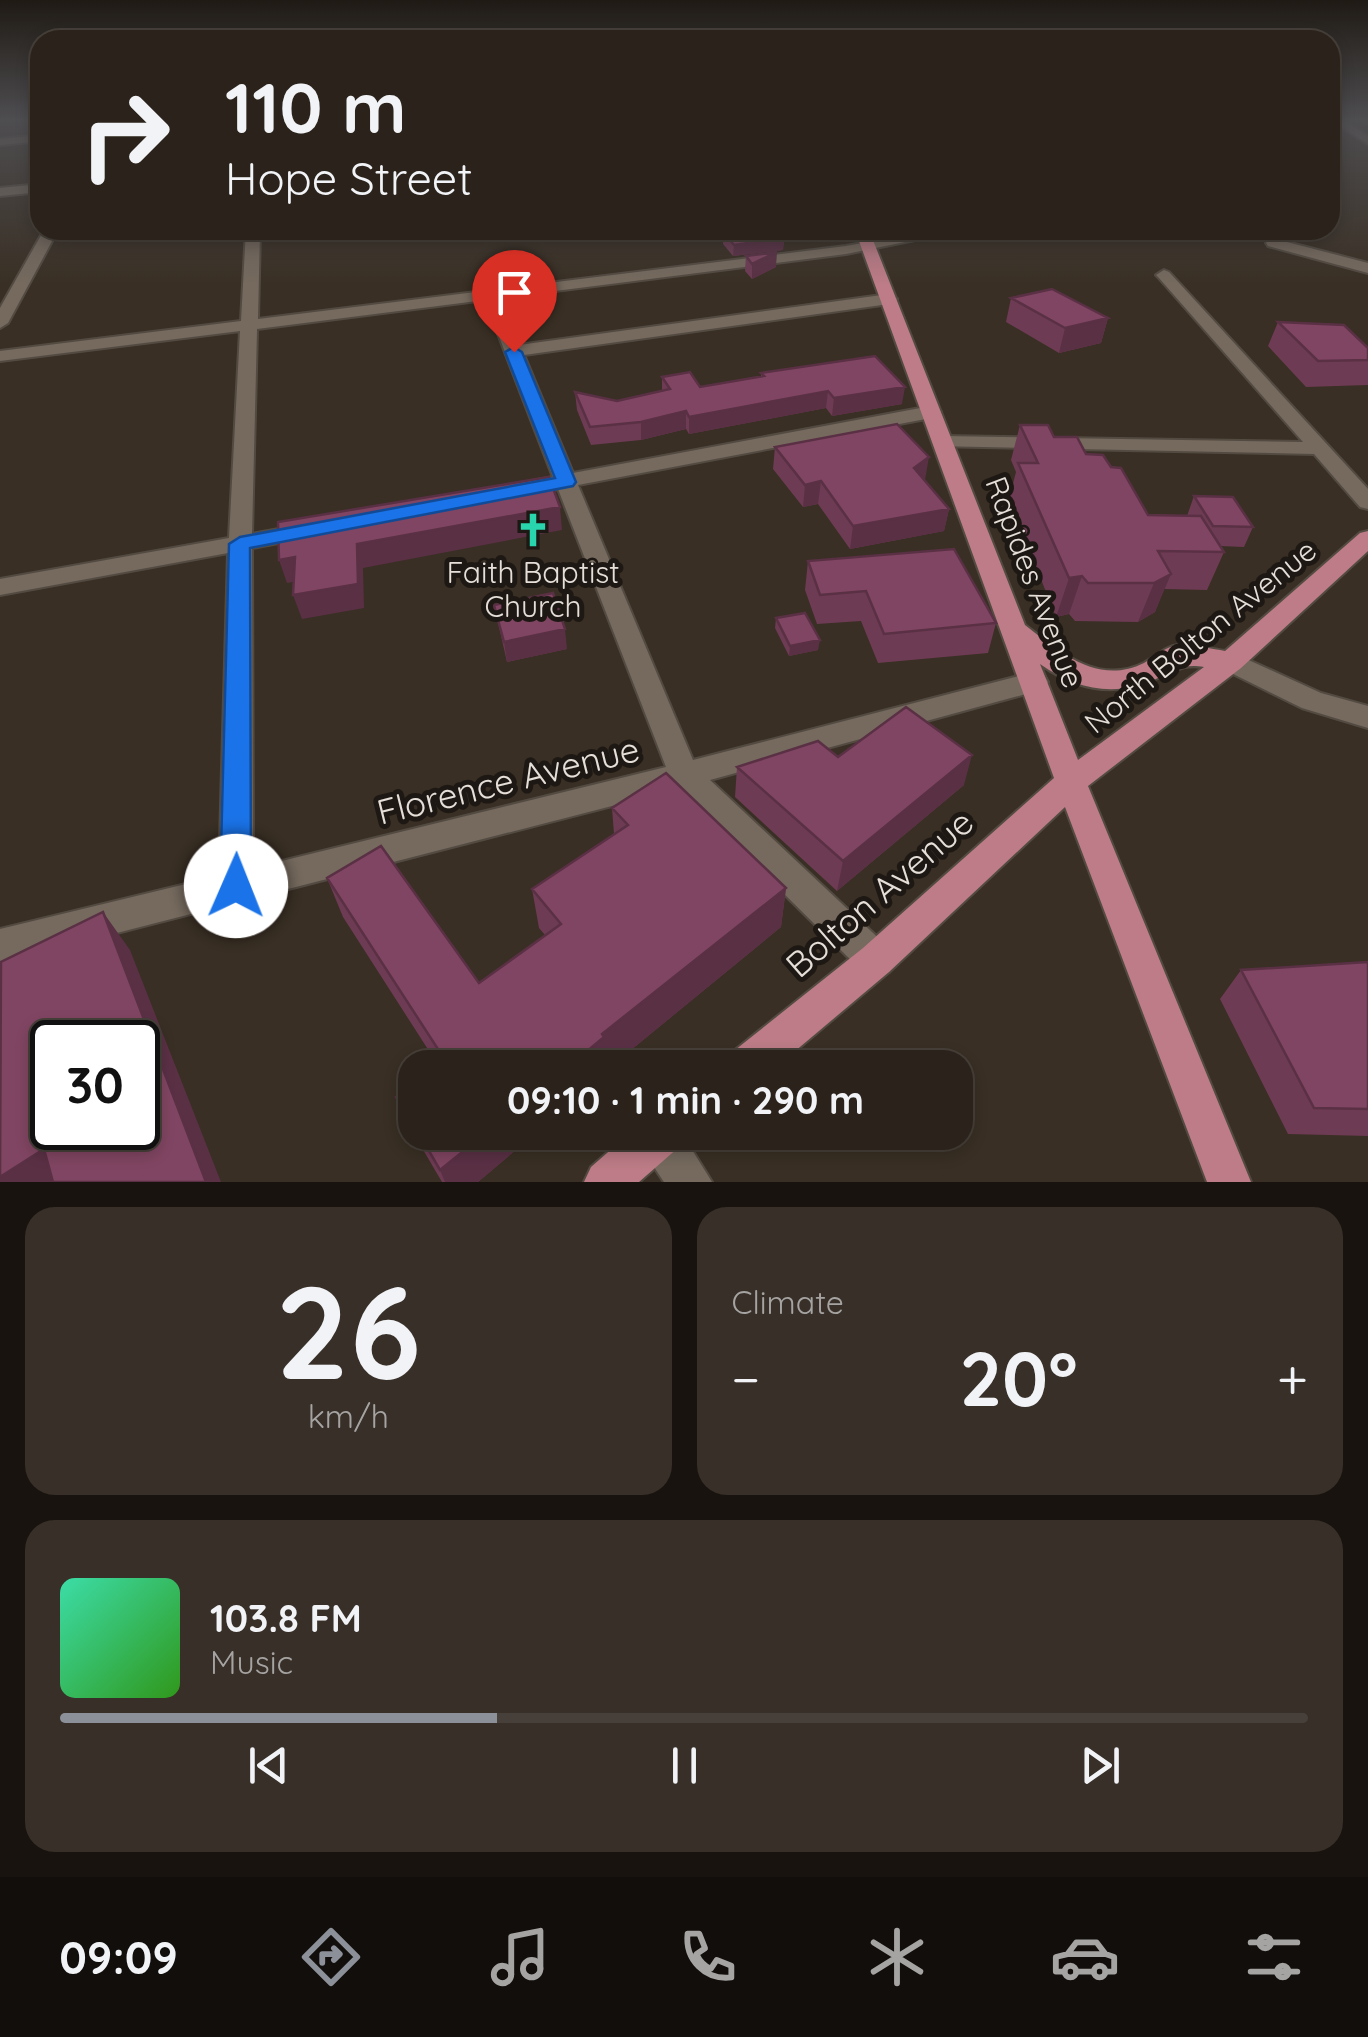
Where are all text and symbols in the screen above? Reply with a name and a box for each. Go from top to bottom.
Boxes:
text: 110 m [225,63,407,151]
icon: right [60,70,190,200]
text: Hope Street [225,150,473,206]
pin [472,250,557,353]
icon: arrive [487,265,542,320]
street label: Rapides Avenue [977,471,1093,693]
church icon: Faith Baptist Church [514,511,552,549]
street label: North Bolton Avenue [1076,531,1324,741]
place label: Faith Baptist Church [446,553,620,625]
street label: Florence Avenue [372,726,644,834]
street label: Bolton Avenue [776,800,982,986]
position arrow [184,834,288,938]
speed limit sign: 30 [30,1020,160,1150]
text: 09:10 · 1 min · 290 m [507,1076,864,1124]
text: 26 [275,1249,421,1412]
text: Climate [732,1282,844,1322]
text: 20° [959,1331,1078,1425]
text: − [732,1344,760,1413]
text: + [1277,1344,1308,1413]
text: km/h [308,1396,389,1436]
text: 103.8 FM [210,1594,362,1642]
text: Music [210,1642,293,1682]
icon: previous [241,1738,296,1793]
icon: pause [657,1738,712,1793]
icon: next [1073,1738,1128,1793]
icon: directions [296,1922,366,1992]
icon: music [485,1922,555,1992]
icon: phone [673,1922,743,1992]
icon: climate [862,1922,932,1992]
icon: car [1050,1922,1120,1992]
icon: filters [1239,1922,1309,1992]
text: 09:09 [59,1929,178,1985]

